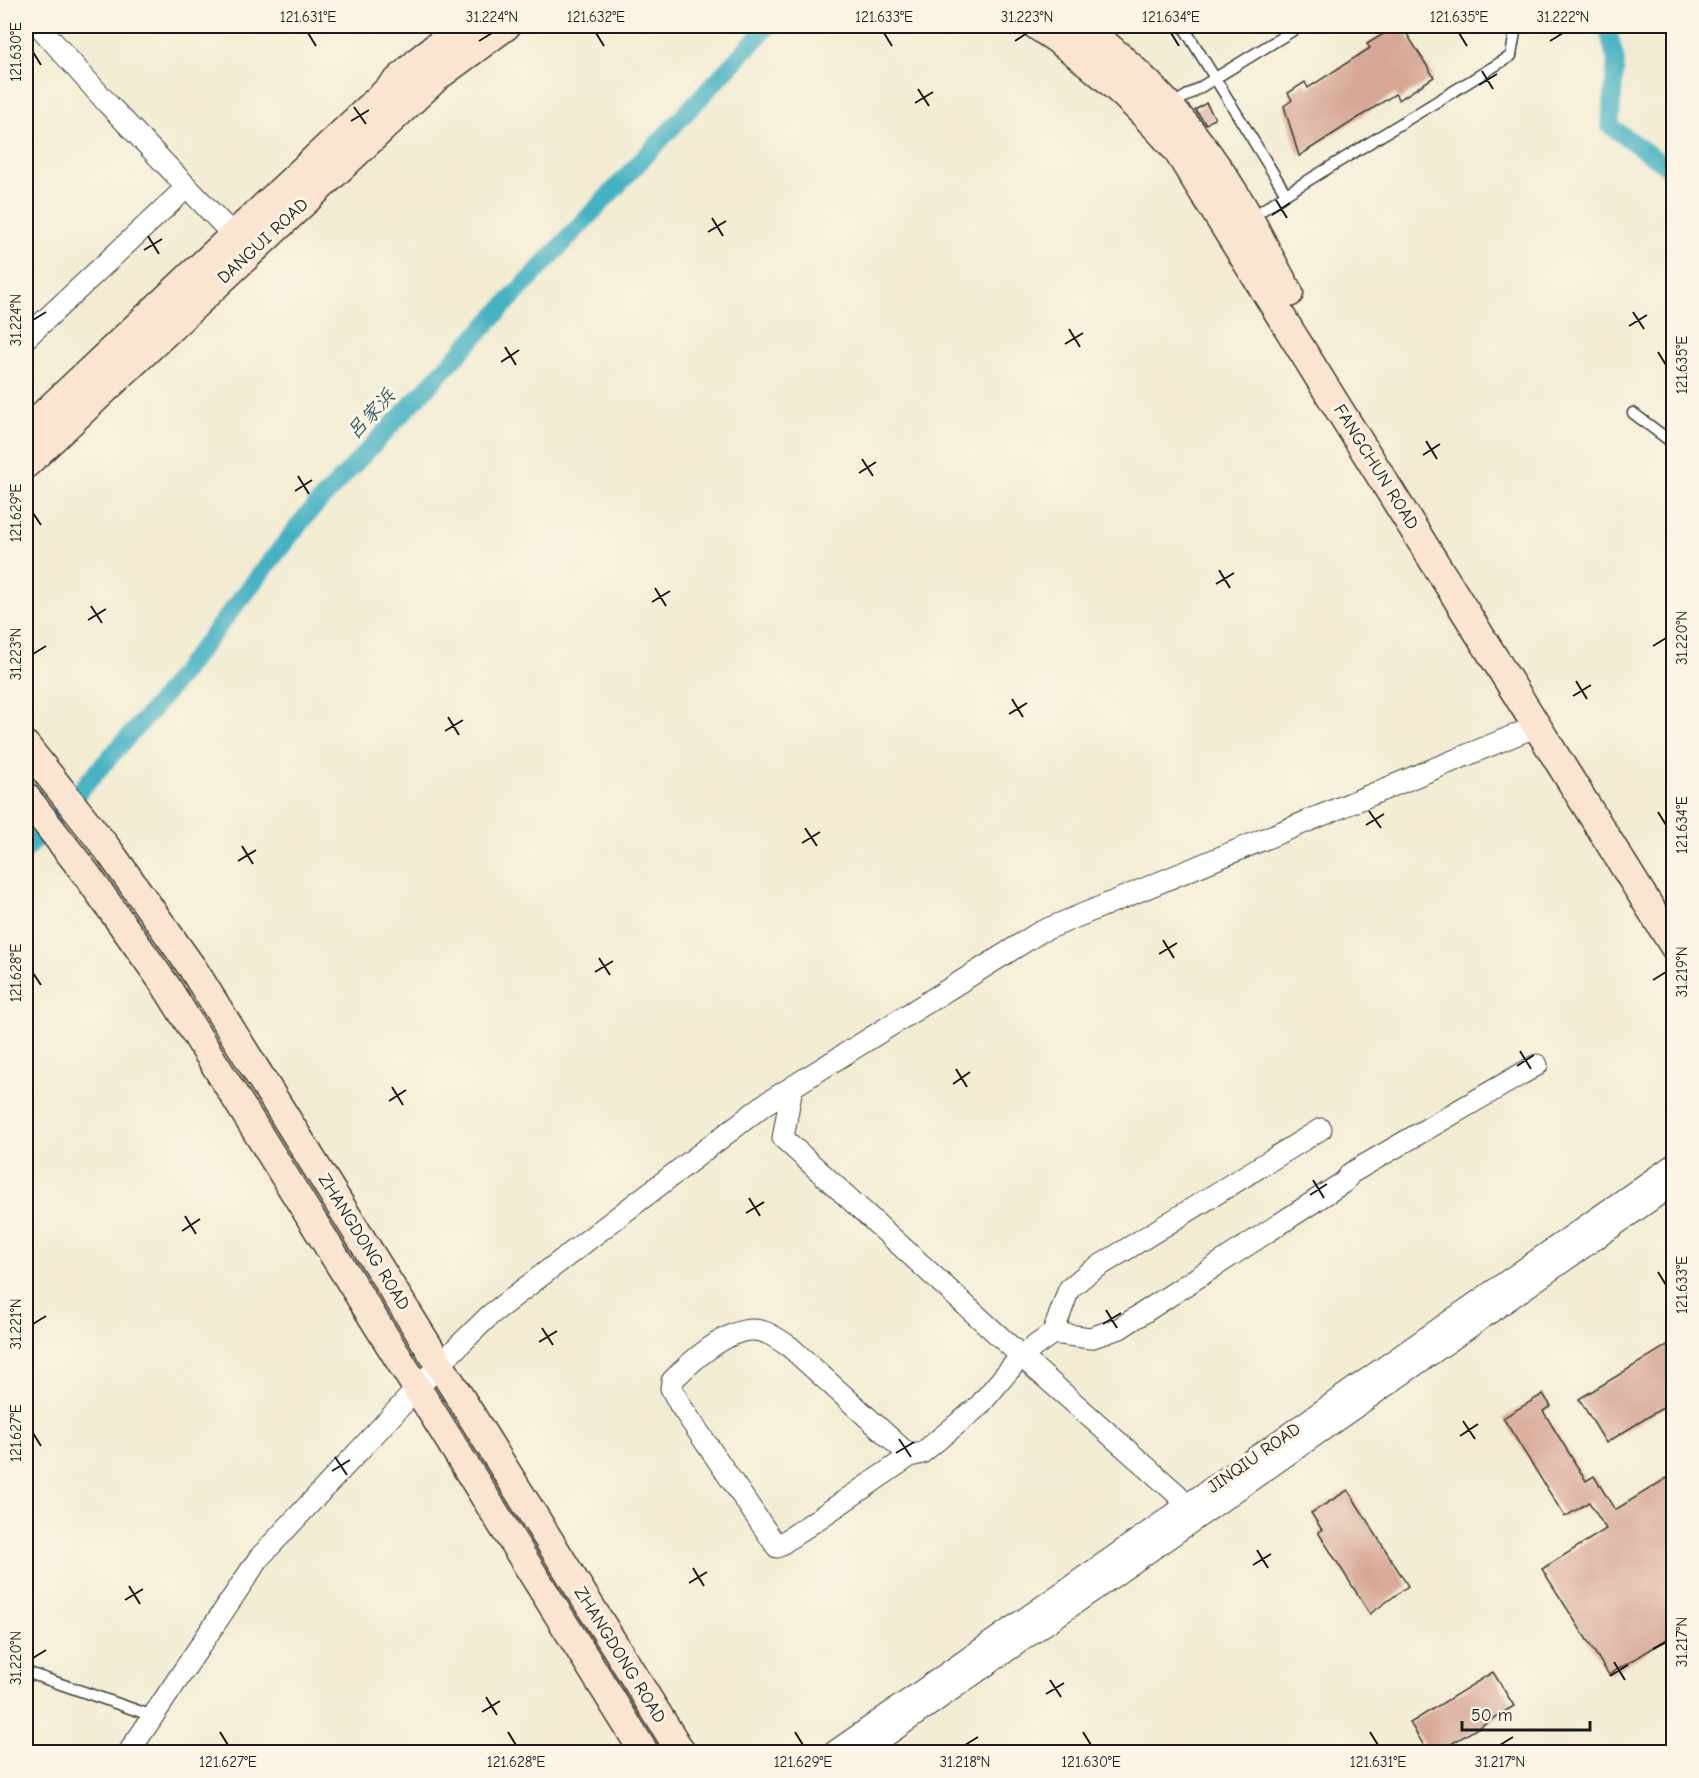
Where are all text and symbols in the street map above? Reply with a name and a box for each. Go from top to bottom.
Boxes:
text: 121.631°E [280,8,336,26]
text: 31.224°N [466,8,518,26]
text: 121.632°E [567,8,625,26]
text: 121.633°E [855,8,913,26]
text: 31.223°N [1001,8,1053,26]
text: 121.634°E [1142,8,1200,26]
text: 121.635°E [1430,8,1488,26]
text: 31.222°N [1537,8,1589,26]
text: 121.630°E [7,22,25,82]
street label: DANGUI ROAD [213,194,313,288]
text: 31.224°N [7,294,25,346]
text: 121.635°E [1673,336,1691,394]
water label: 吕家浜 [342,383,401,444]
street label: FANGCHUN ROAD [1329,400,1423,534]
text: 121.629°E [7,484,25,542]
text: 31.220°N [1673,611,1691,665]
text: 31.223°N [7,628,25,680]
text: 121.634°E [1673,796,1691,854]
text: 121.628°E [7,944,25,1002]
text: 31.219°N [1673,946,1691,998]
street label: ZHANGDONG ROAD [314,1170,414,1314]
text: 121.633°E [1673,1256,1691,1314]
text: 31.221°N [7,1298,25,1350]
text: 121.627°E [7,1404,25,1462]
street label: JINQIU ROAD [1203,1418,1305,1498]
street label: ZHANGDONG ROAD [570,1583,670,1727]
text: 31.217°N [1673,1617,1691,1667]
text: 31.220°N [7,1631,25,1685]
scale bar [1462,1694,1590,1732]
text: 50 m [1471,1705,1513,1726]
text: 121.627°E [199,1753,257,1771]
text: 121.628°E [487,1753,545,1771]
text: 121.629°E [774,1753,832,1771]
text: 31.218°N [940,1753,990,1771]
text: 121.630°E [1061,1753,1121,1771]
text: 121.631°E [1350,1753,1406,1771]
text: 31.217°N [1475,1753,1525,1771]

